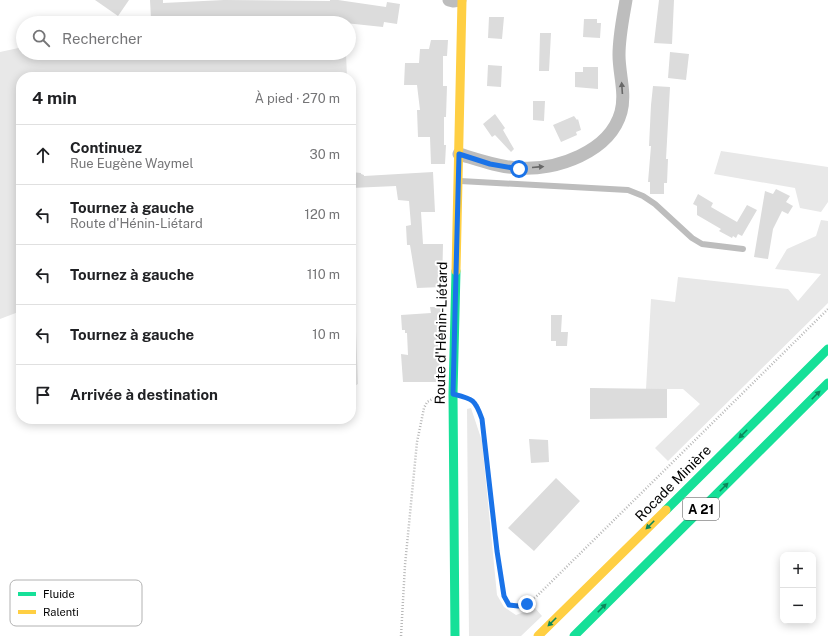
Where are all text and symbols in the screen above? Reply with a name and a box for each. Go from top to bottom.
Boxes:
search box [16,16,356,60]
icon: search [30,27,52,49]
text: Rechercher [62,30,142,47]
one-way arrow [619,82,626,94]
text: 4 min [32,88,77,108]
text: À pied · 270 m [255,91,340,106]
text: Continuez [70,139,142,156]
icon: ahead [32,144,54,166]
text: 30 m [310,147,340,162]
text: Rue Eugène Waymel [70,156,193,171]
route start [510,160,528,178]
one-way arrow [532,164,544,171]
text: Tournez à gauche [70,199,194,216]
icon: left [32,204,54,226]
text: 120 m [305,207,340,222]
text: Route d'Hénin-Liétard [70,216,203,231]
street label: Route d'Hénin-Liétard [432,261,450,405]
icon: left [32,264,54,286]
text: Tournez à gauche [70,266,194,283]
text: 110 m [307,267,340,282]
icon: left [32,324,54,346]
text: Tournez à gauche [70,326,194,343]
text: 10 m [312,327,340,342]
icon: arrive [32,384,54,406]
text: Arrivée à destination [70,386,218,403]
one-way arrow [811,390,821,400]
one-way arrow [738,429,748,439]
street label: Rocade Minière [632,442,714,524]
one-way arrow [719,482,729,492]
road number: A 21 [683,498,719,520]
one-way arrow [645,520,655,530]
map controls [780,552,816,624]
button: + [780,552,816,588]
legend [10,580,142,626]
text: Fluide [43,588,75,600]
button: − [780,588,816,624]
route end [518,595,536,613]
one-way arrow [597,603,607,613]
text: Ralenti [43,606,79,618]
one-way arrow [547,617,557,627]

